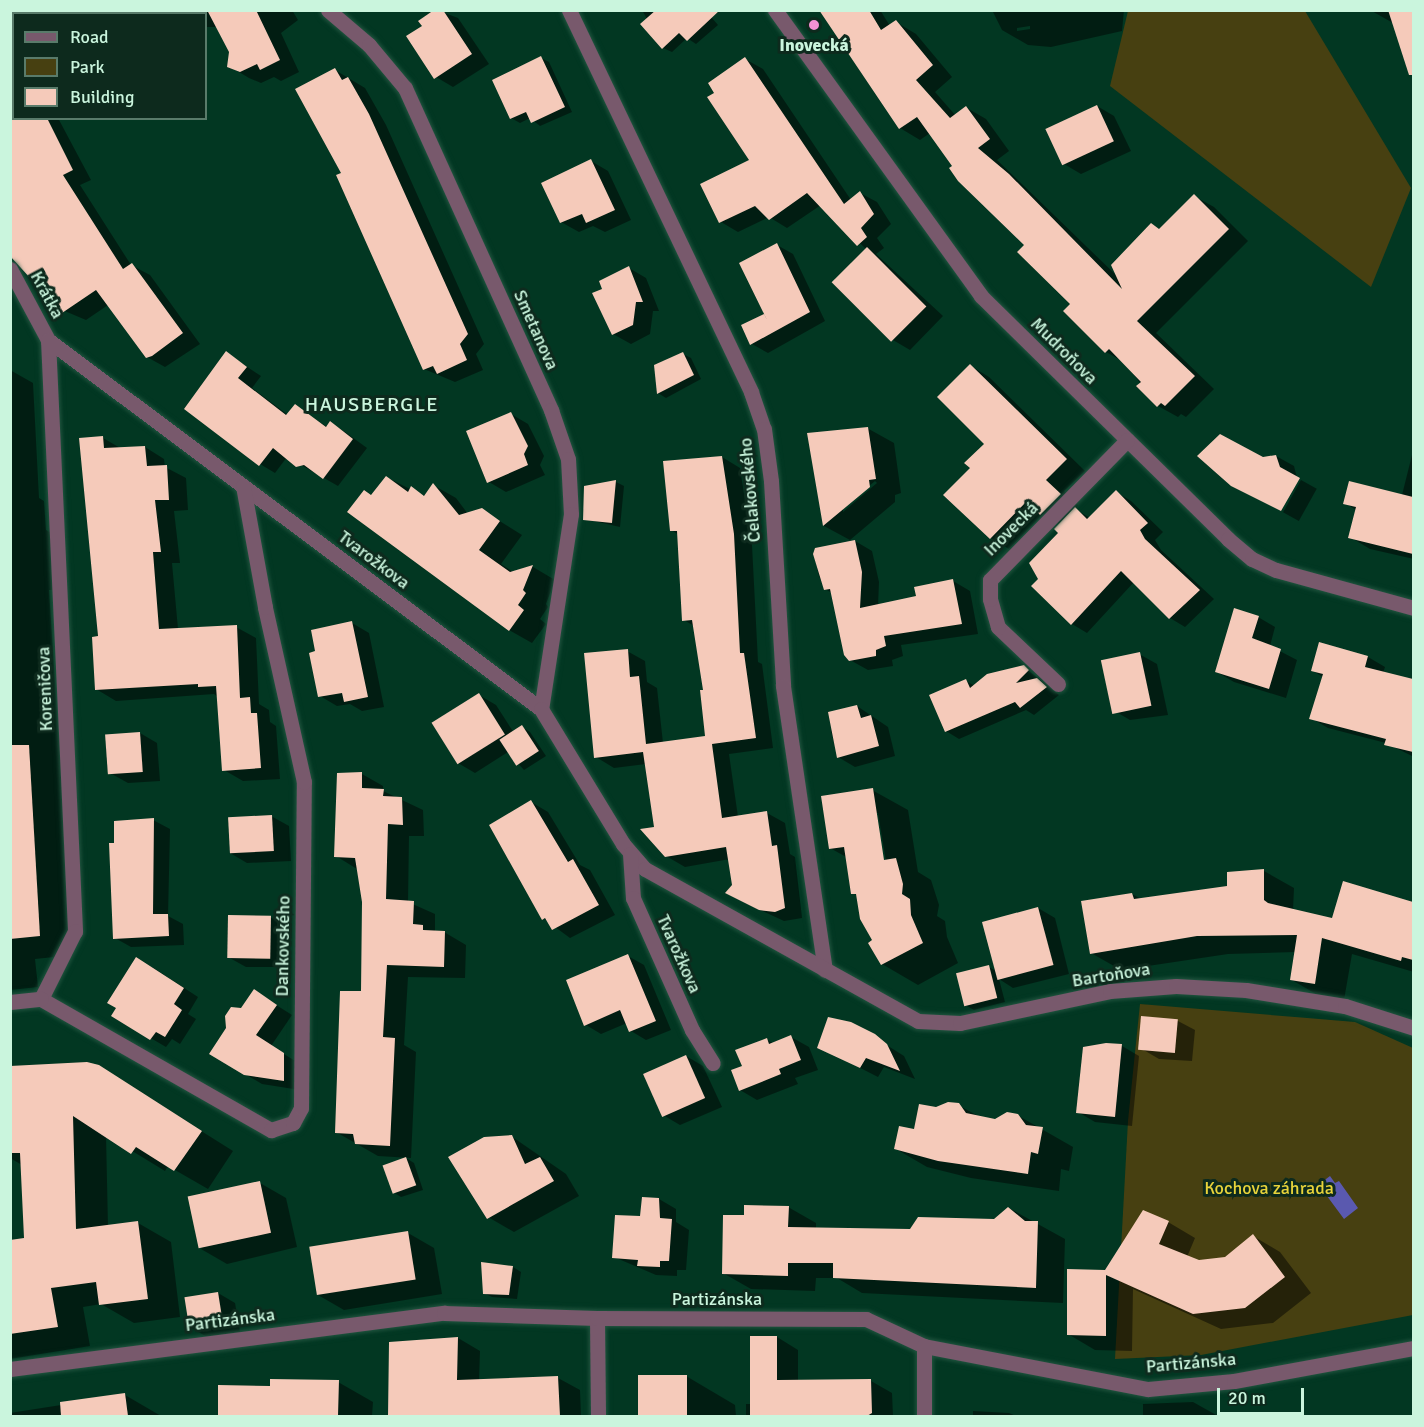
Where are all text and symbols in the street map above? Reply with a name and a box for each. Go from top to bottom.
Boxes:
legend [12,12,207,120]
marker: Inovecká [807,18,821,32]
text: Road [70,26,109,48]
place label: Inovecká [779,34,849,56]
text: Park [70,56,105,78]
text: Building [70,86,134,108]
street label: Krátka [26,268,68,322]
street label: Smetanova [509,287,563,373]
street label: Mudroňova [1026,313,1102,389]
district label: HAUSBERGLE [305,392,439,416]
street label: Čelakovského [735,437,765,543]
street label: Inovecká [979,497,1043,561]
street label: Tvarožkova [334,526,414,594]
street label: Koreničova [33,646,57,732]
street label: Dankovského [271,895,295,997]
street label: Tvarožkova [652,911,706,997]
street label: Bartoňova [1070,958,1152,992]
park label: Kochova záhrada [1204,1177,1334,1199]
street label: Partizánska [672,1288,762,1310]
street label: Partizánska [184,1304,276,1336]
street label: Partizánska [1145,1348,1237,1378]
scale bar [1220,1376,1307,1414]
text: 20 m [1228,1387,1266,1409]

